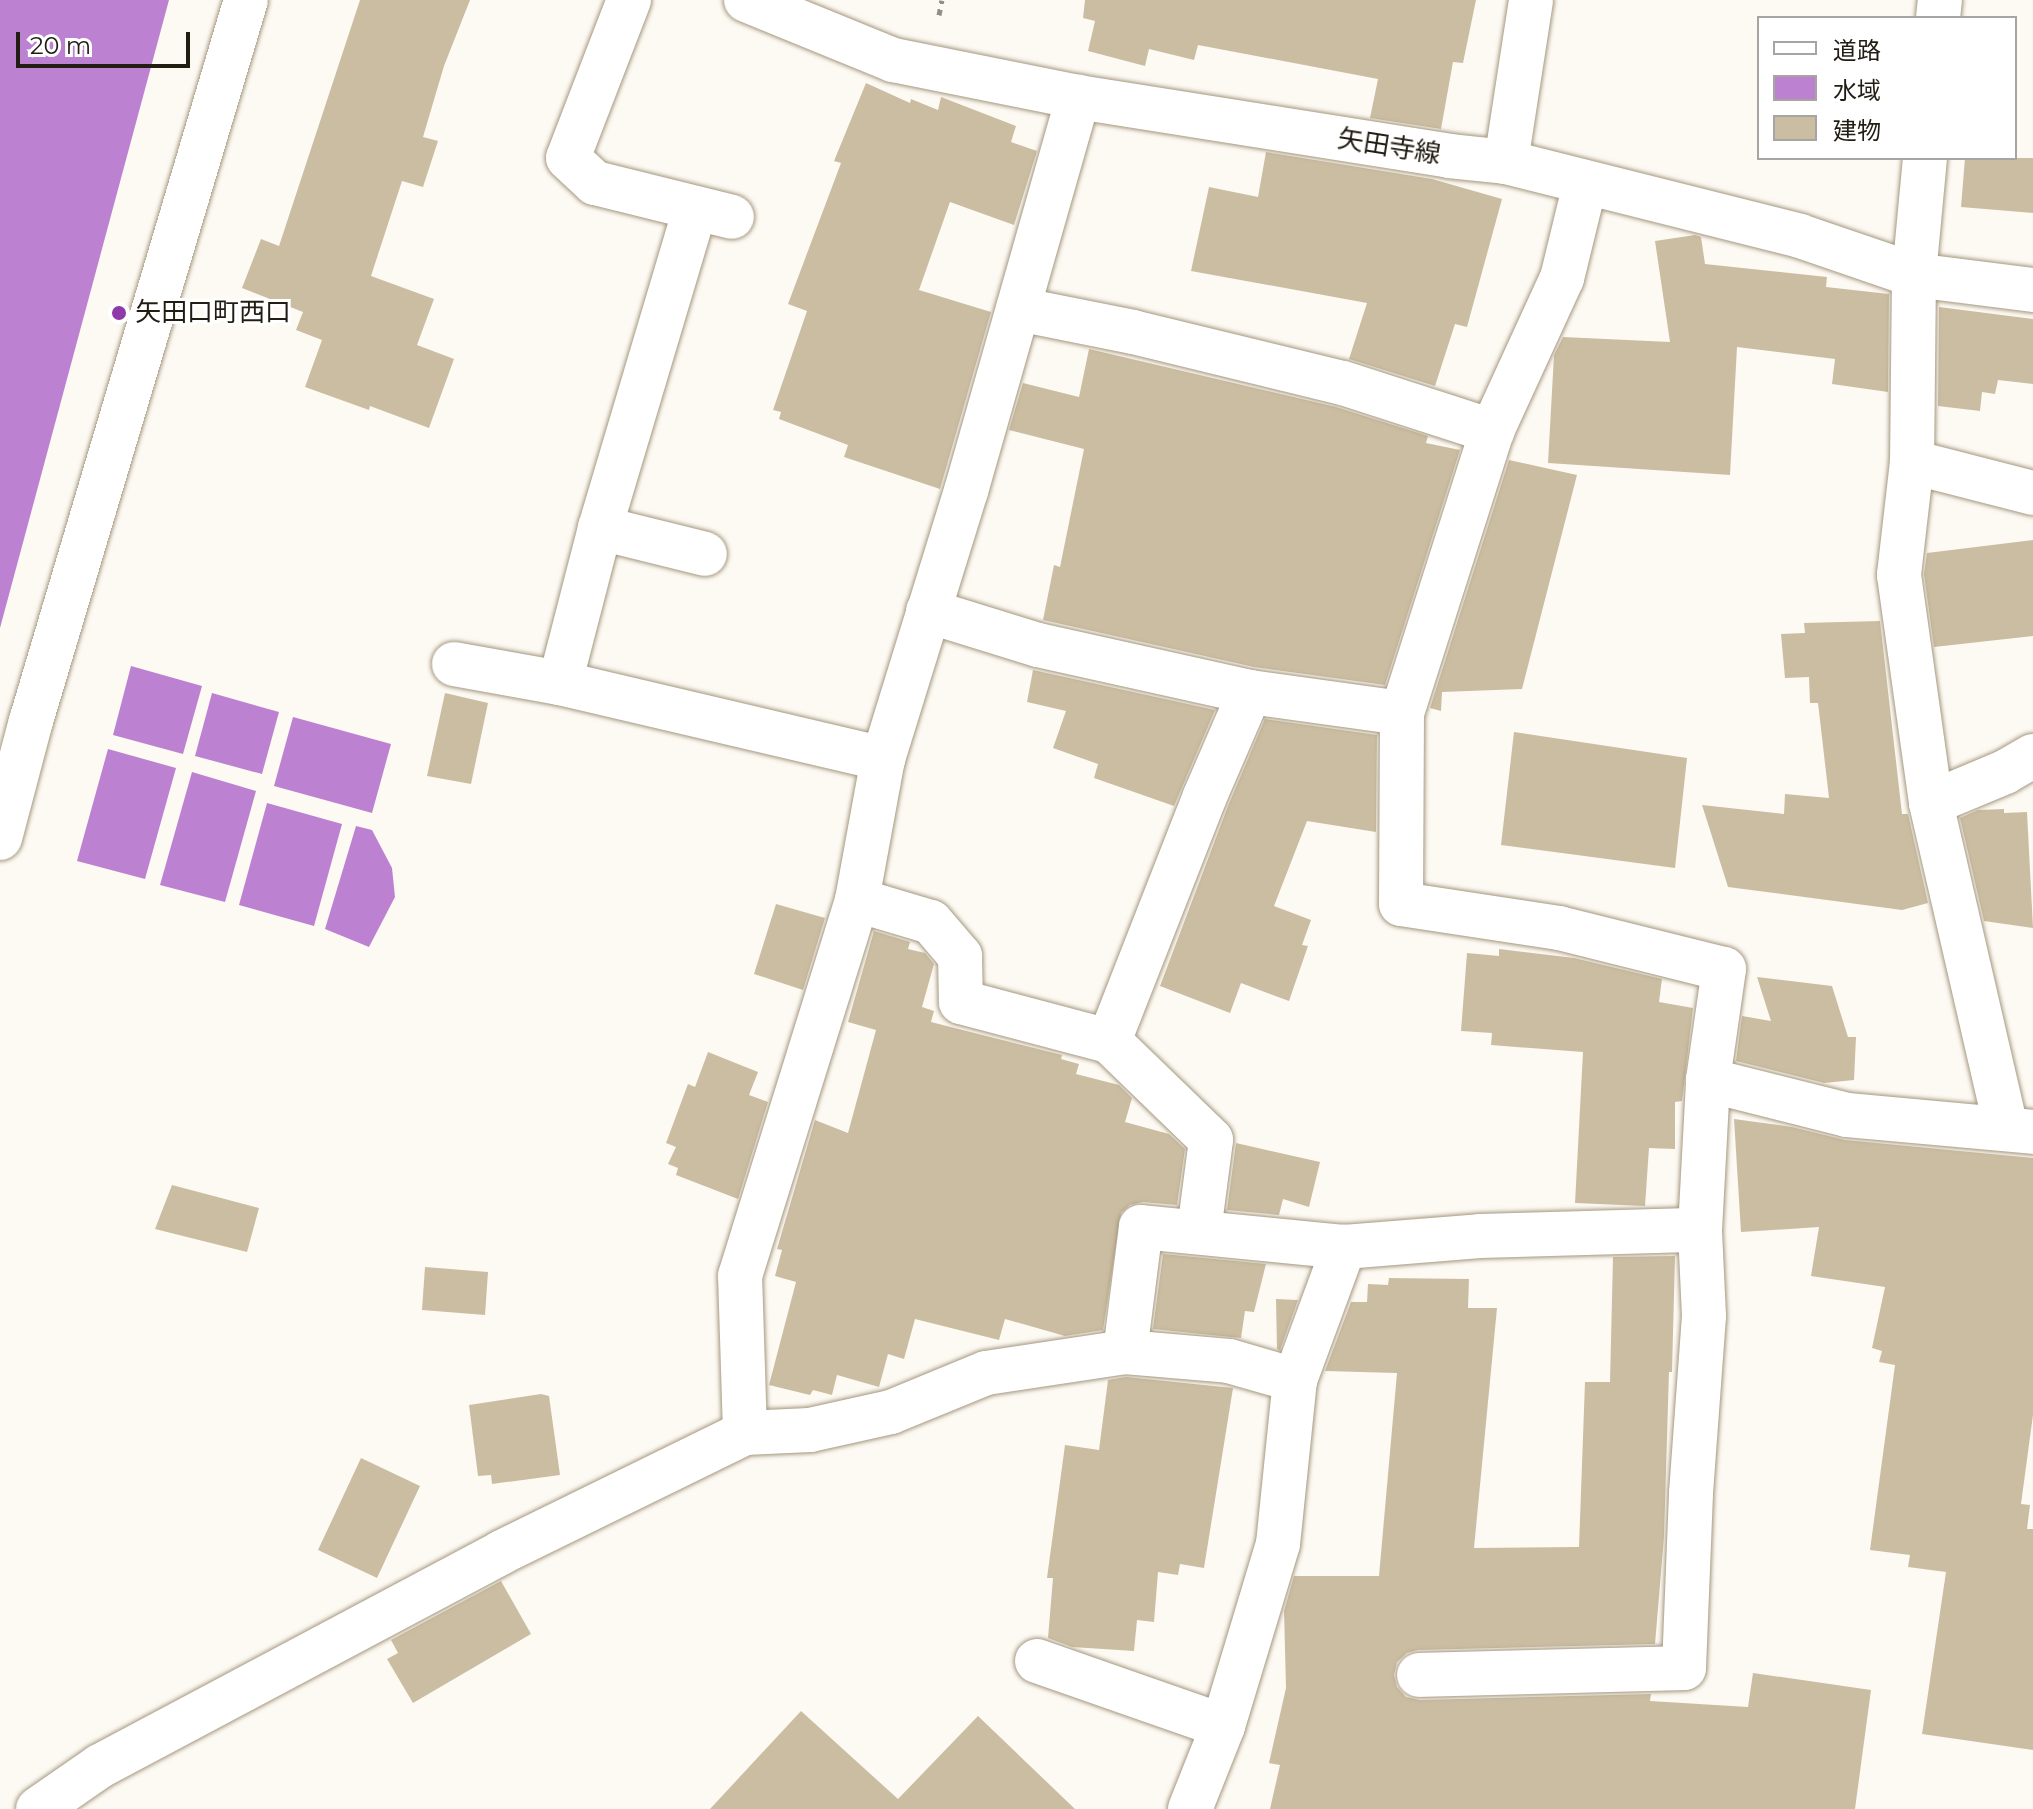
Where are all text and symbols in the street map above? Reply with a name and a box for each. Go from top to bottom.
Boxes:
scale bar [20,16,194,66]
legend [1757,16,2017,160]
text: 20 m [30,31,91,60]
text: 道路 [1833,36,1881,65]
text: 水域 [1833,76,1881,105]
text: 建物 [1833,116,1881,145]
street label: 矢田寺線 [1335,123,1443,171]
place label: 矢田口町西口 [135,297,291,329]
marker: 矢田口町西口 [110,304,128,322]

